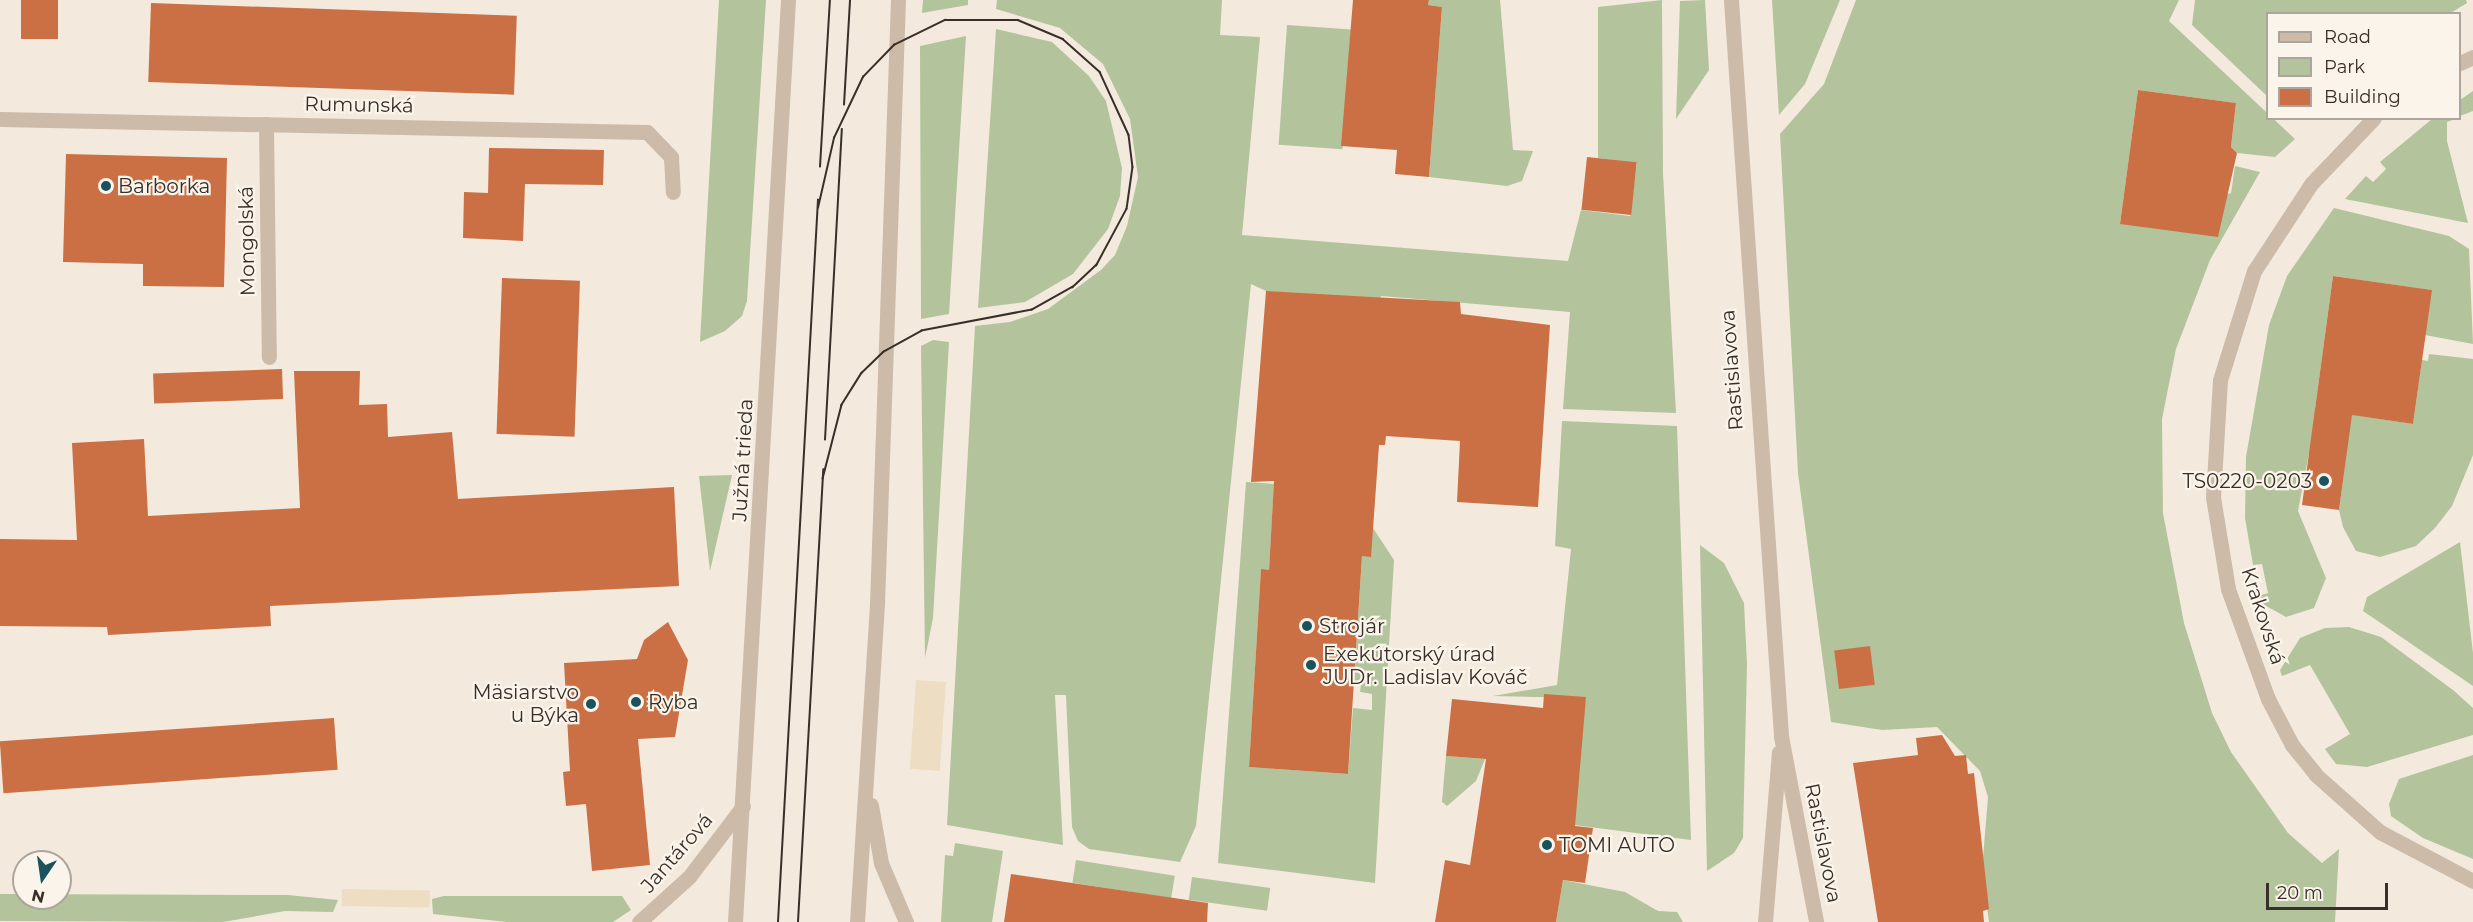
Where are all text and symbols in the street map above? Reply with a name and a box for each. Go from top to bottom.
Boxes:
legend [2266,12,2461,120]
text: Road [2324,26,2371,48]
text: Park [2324,56,2365,78]
text: Building [2324,86,2401,108]
street label: Rumunská [304,92,414,118]
place label: Barborka [118,174,210,198]
marker: Barborka [99,179,113,193]
street label: Mongolská [234,186,260,296]
street label: Rastislavova [1716,309,1748,431]
street label: Južná trieda [728,398,758,522]
place label: TS0220-0203 [2182,469,2312,493]
marker: TS0220-0203 [2317,474,2331,488]
street label: Krakovská [2236,564,2290,668]
place label: Strojár [1319,614,1385,638]
marker: Strojár [1300,619,1314,633]
place label: Exekútorský úrad JUDr. Ladislav Kováč [1323,642,1528,689]
marker: Exekútorský úrad JUDr. Ladislav Kováč [1304,658,1318,672]
place label: Mäsiarstvo u Býka [472,680,579,727]
place label: Ryba [648,690,699,714]
marker: Ryba [629,695,643,709]
marker: Mäsiarstvo u Býka [584,697,598,711]
street label: Rastislavova [1800,781,1846,905]
street label: Jantárová [636,808,718,898]
place label: TOMI AUTO [1559,833,1675,857]
marker: TOMI AUTO [1540,838,1554,852]
north arrow [12,850,72,910]
scale bar [2269,871,2390,909]
text: 20 m [2277,882,2323,904]
text: N [30,885,47,907]

